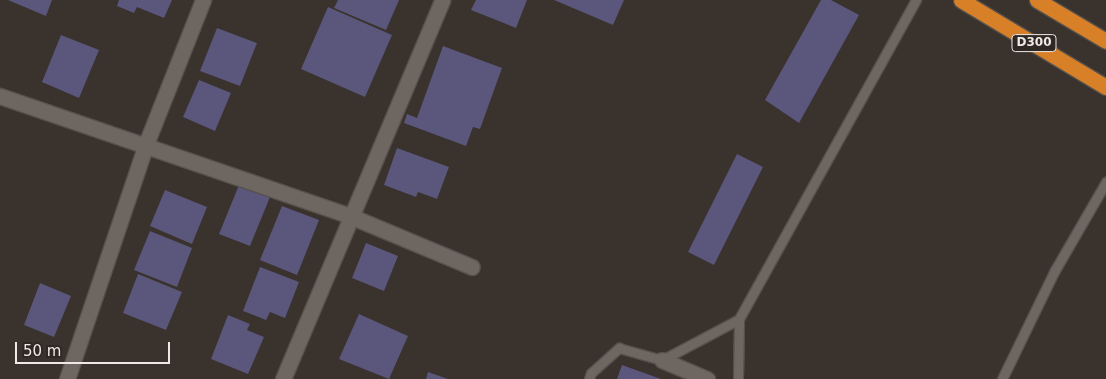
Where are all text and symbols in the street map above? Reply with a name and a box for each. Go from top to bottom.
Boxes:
road number: D300 [1010,34,1058,52]
scale bar [18,332,172,364]
text: 50 m [23,342,61,360]

